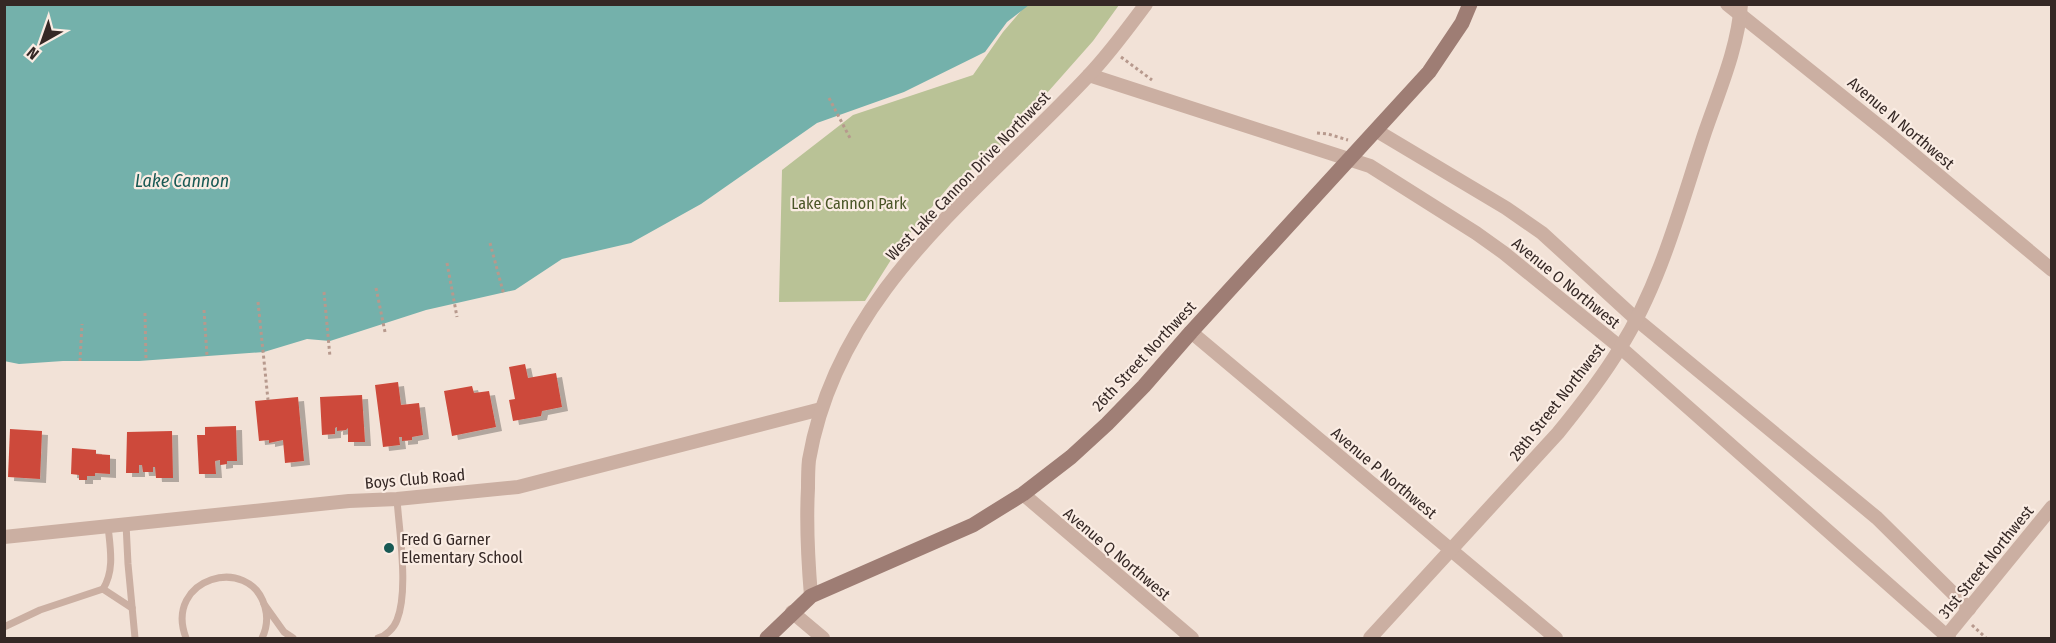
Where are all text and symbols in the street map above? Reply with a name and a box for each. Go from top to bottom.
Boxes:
north arrow [12,12,72,72]
text: N [23,43,42,63]
street label: Avenue N Northwest [1844,73,1959,174]
street label: West Lake Cannon Drive Northwest [882,87,1055,265]
water label: Lake Cannon [135,170,229,192]
park label: Lake Cannon Park [791,194,907,213]
street label: Avenue O Northwest [1508,234,1624,333]
street label: 26th Street Northwest [1088,297,1200,415]
street label: 28th Street Northwest [1505,339,1609,464]
street label: Avenue P Northwest [1327,423,1441,523]
street label: Boys Club Road [364,465,466,493]
street label: 31st Street Northwest [1935,501,2038,622]
street label: Avenue Q Northwest [1060,504,1175,605]
place label: Fred G Garner Elementary School [401,530,523,567]
marker: Fred G Garner Elementary School [382,541,396,555]

